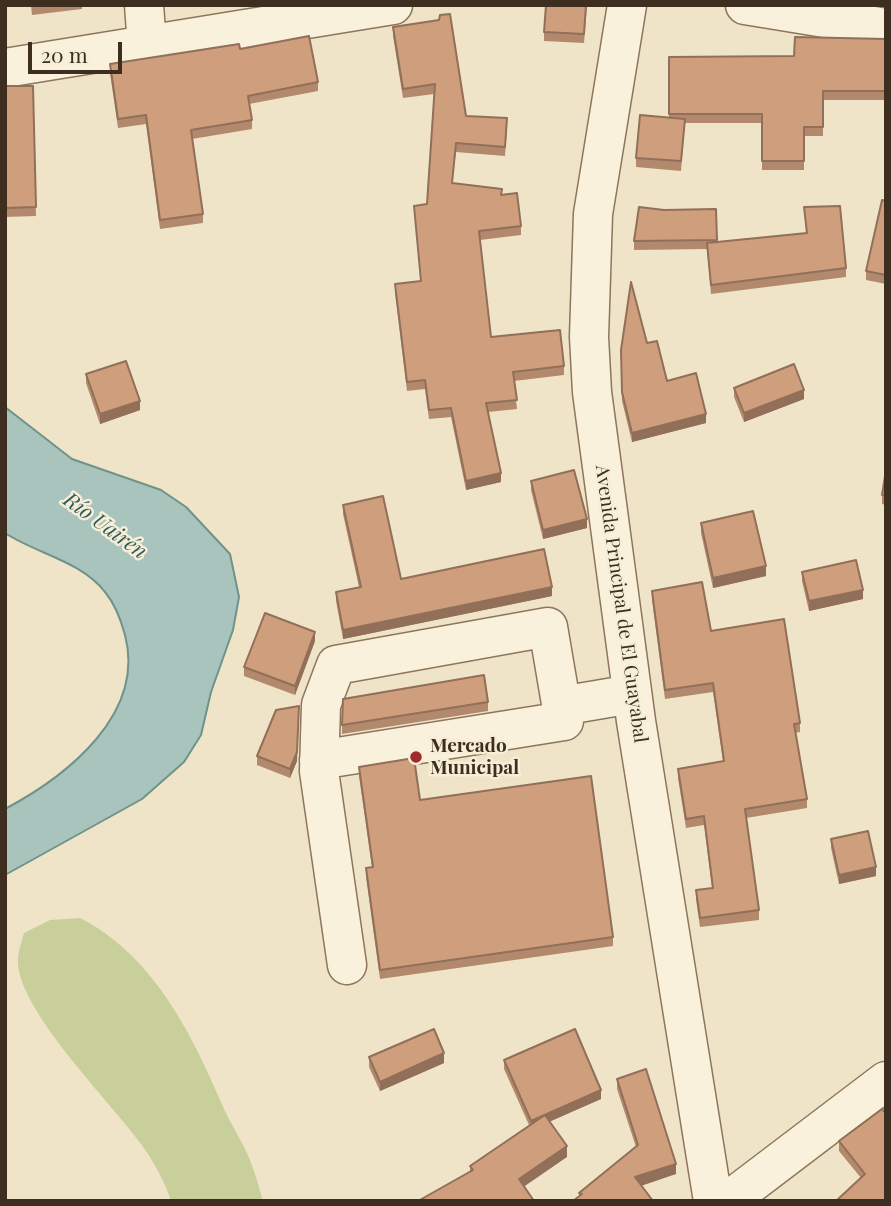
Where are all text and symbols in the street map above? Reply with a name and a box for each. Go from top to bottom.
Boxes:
scale bar [32,28,126,72]
text: 20 m [41,40,88,68]
street label: Avenida Principal de El Guayabal [590,464,652,744]
water label: Río Uairén [58,487,152,565]
place label: Mercado Municipal [430,735,519,779]
marker: Mercado Municipal [408,749,424,765]

